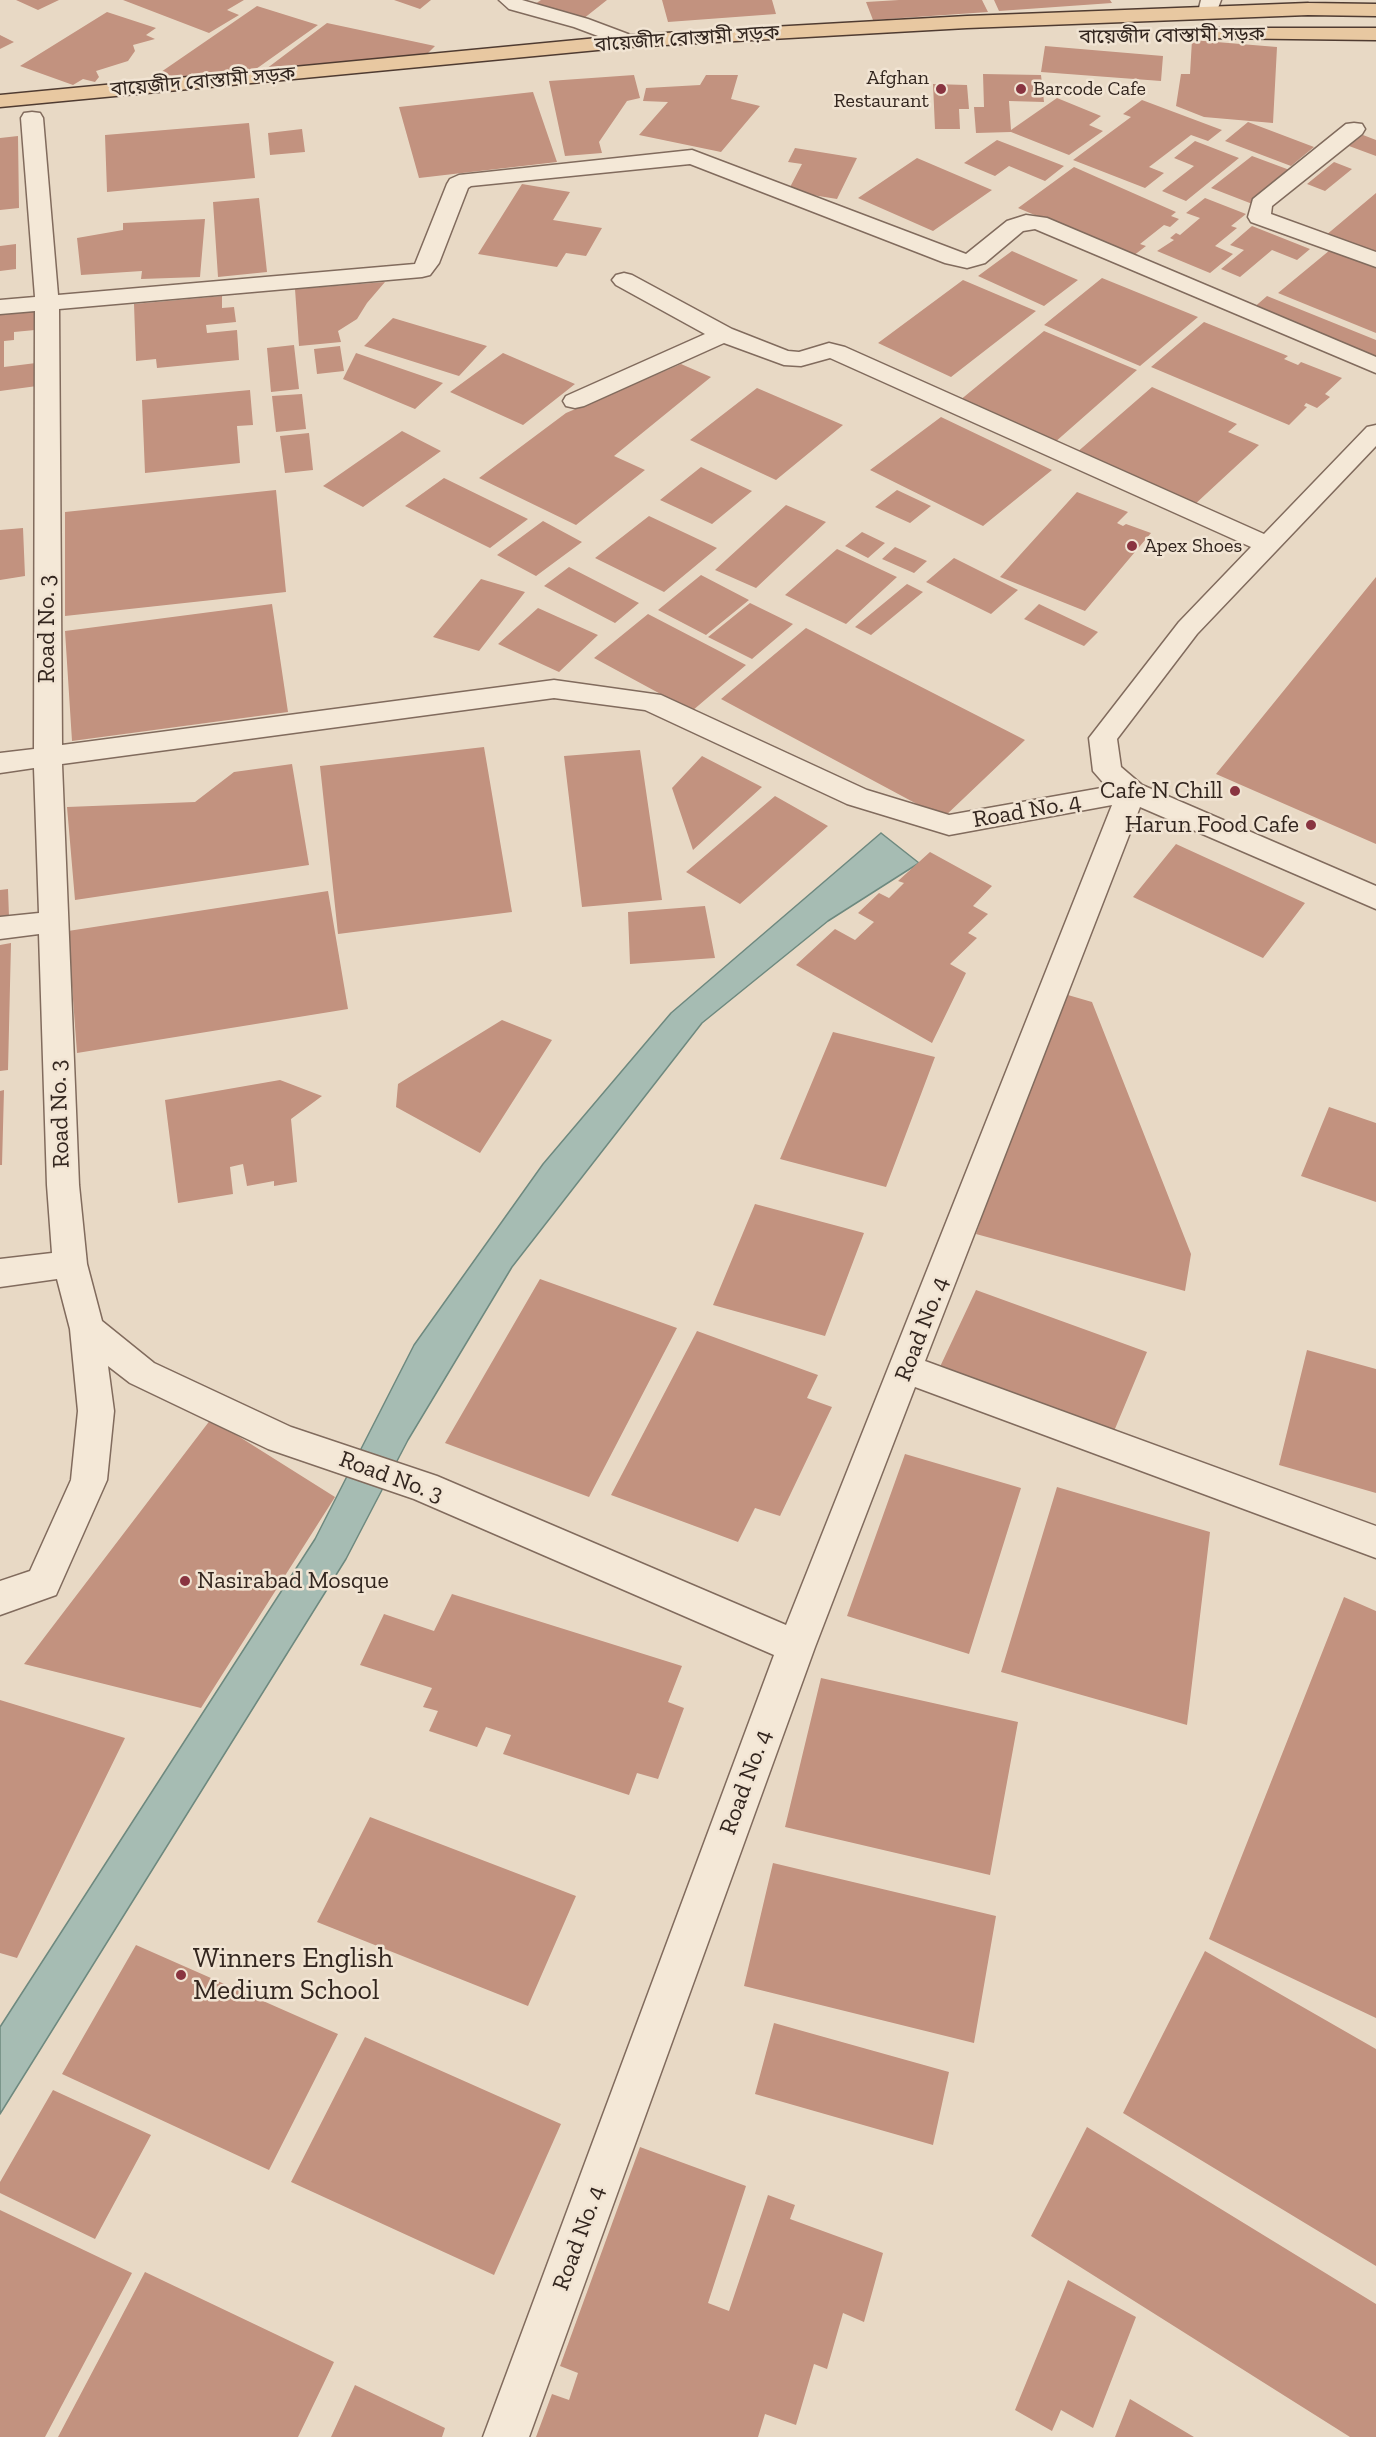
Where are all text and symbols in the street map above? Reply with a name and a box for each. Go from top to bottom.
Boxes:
street label: বায়েজীদ বোস্তামী সড়ক [594,21,780,57]
street label: বায়েজীদ বোস্তামী সড়ক [1079,22,1265,50]
street label: বায়েজীদ বোস্তামী সড়ক [110,62,296,102]
place label: Afghan Restaurant [834,66,929,113]
place label: Barcode Cafe [1033,77,1146,101]
marker: Afghan Restaurant [934,82,948,96]
marker: Barcode Cafe [1014,82,1028,96]
place label: Apex Shoes [1144,534,1242,558]
marker: Apex Shoes [1125,539,1139,553]
street label: Road No. 3 [33,575,61,683]
place label: Cafe N Chill [1100,777,1223,805]
marker: Cafe N Chill [1228,784,1242,798]
street label: Road No. 4 [970,787,1084,835]
place label: Harun Food Cafe [1125,811,1299,839]
marker: Harun Food Cafe [1304,818,1318,832]
street label: Road No. 3 [44,1059,76,1169]
street label: Road No. 4 [889,1273,955,1385]
street label: Road No. 3 [335,1445,447,1509]
place label: Nasirabad Mosque [197,1567,389,1595]
marker: Nasirabad Mosque [178,1574,192,1588]
street label: Road No. 4 [714,1725,778,1839]
place label: Winners English Medium School [193,1942,393,2008]
marker: Winners English Medium School [174,1968,188,1982]
street label: Road No. 4 [547,2181,611,2295]

